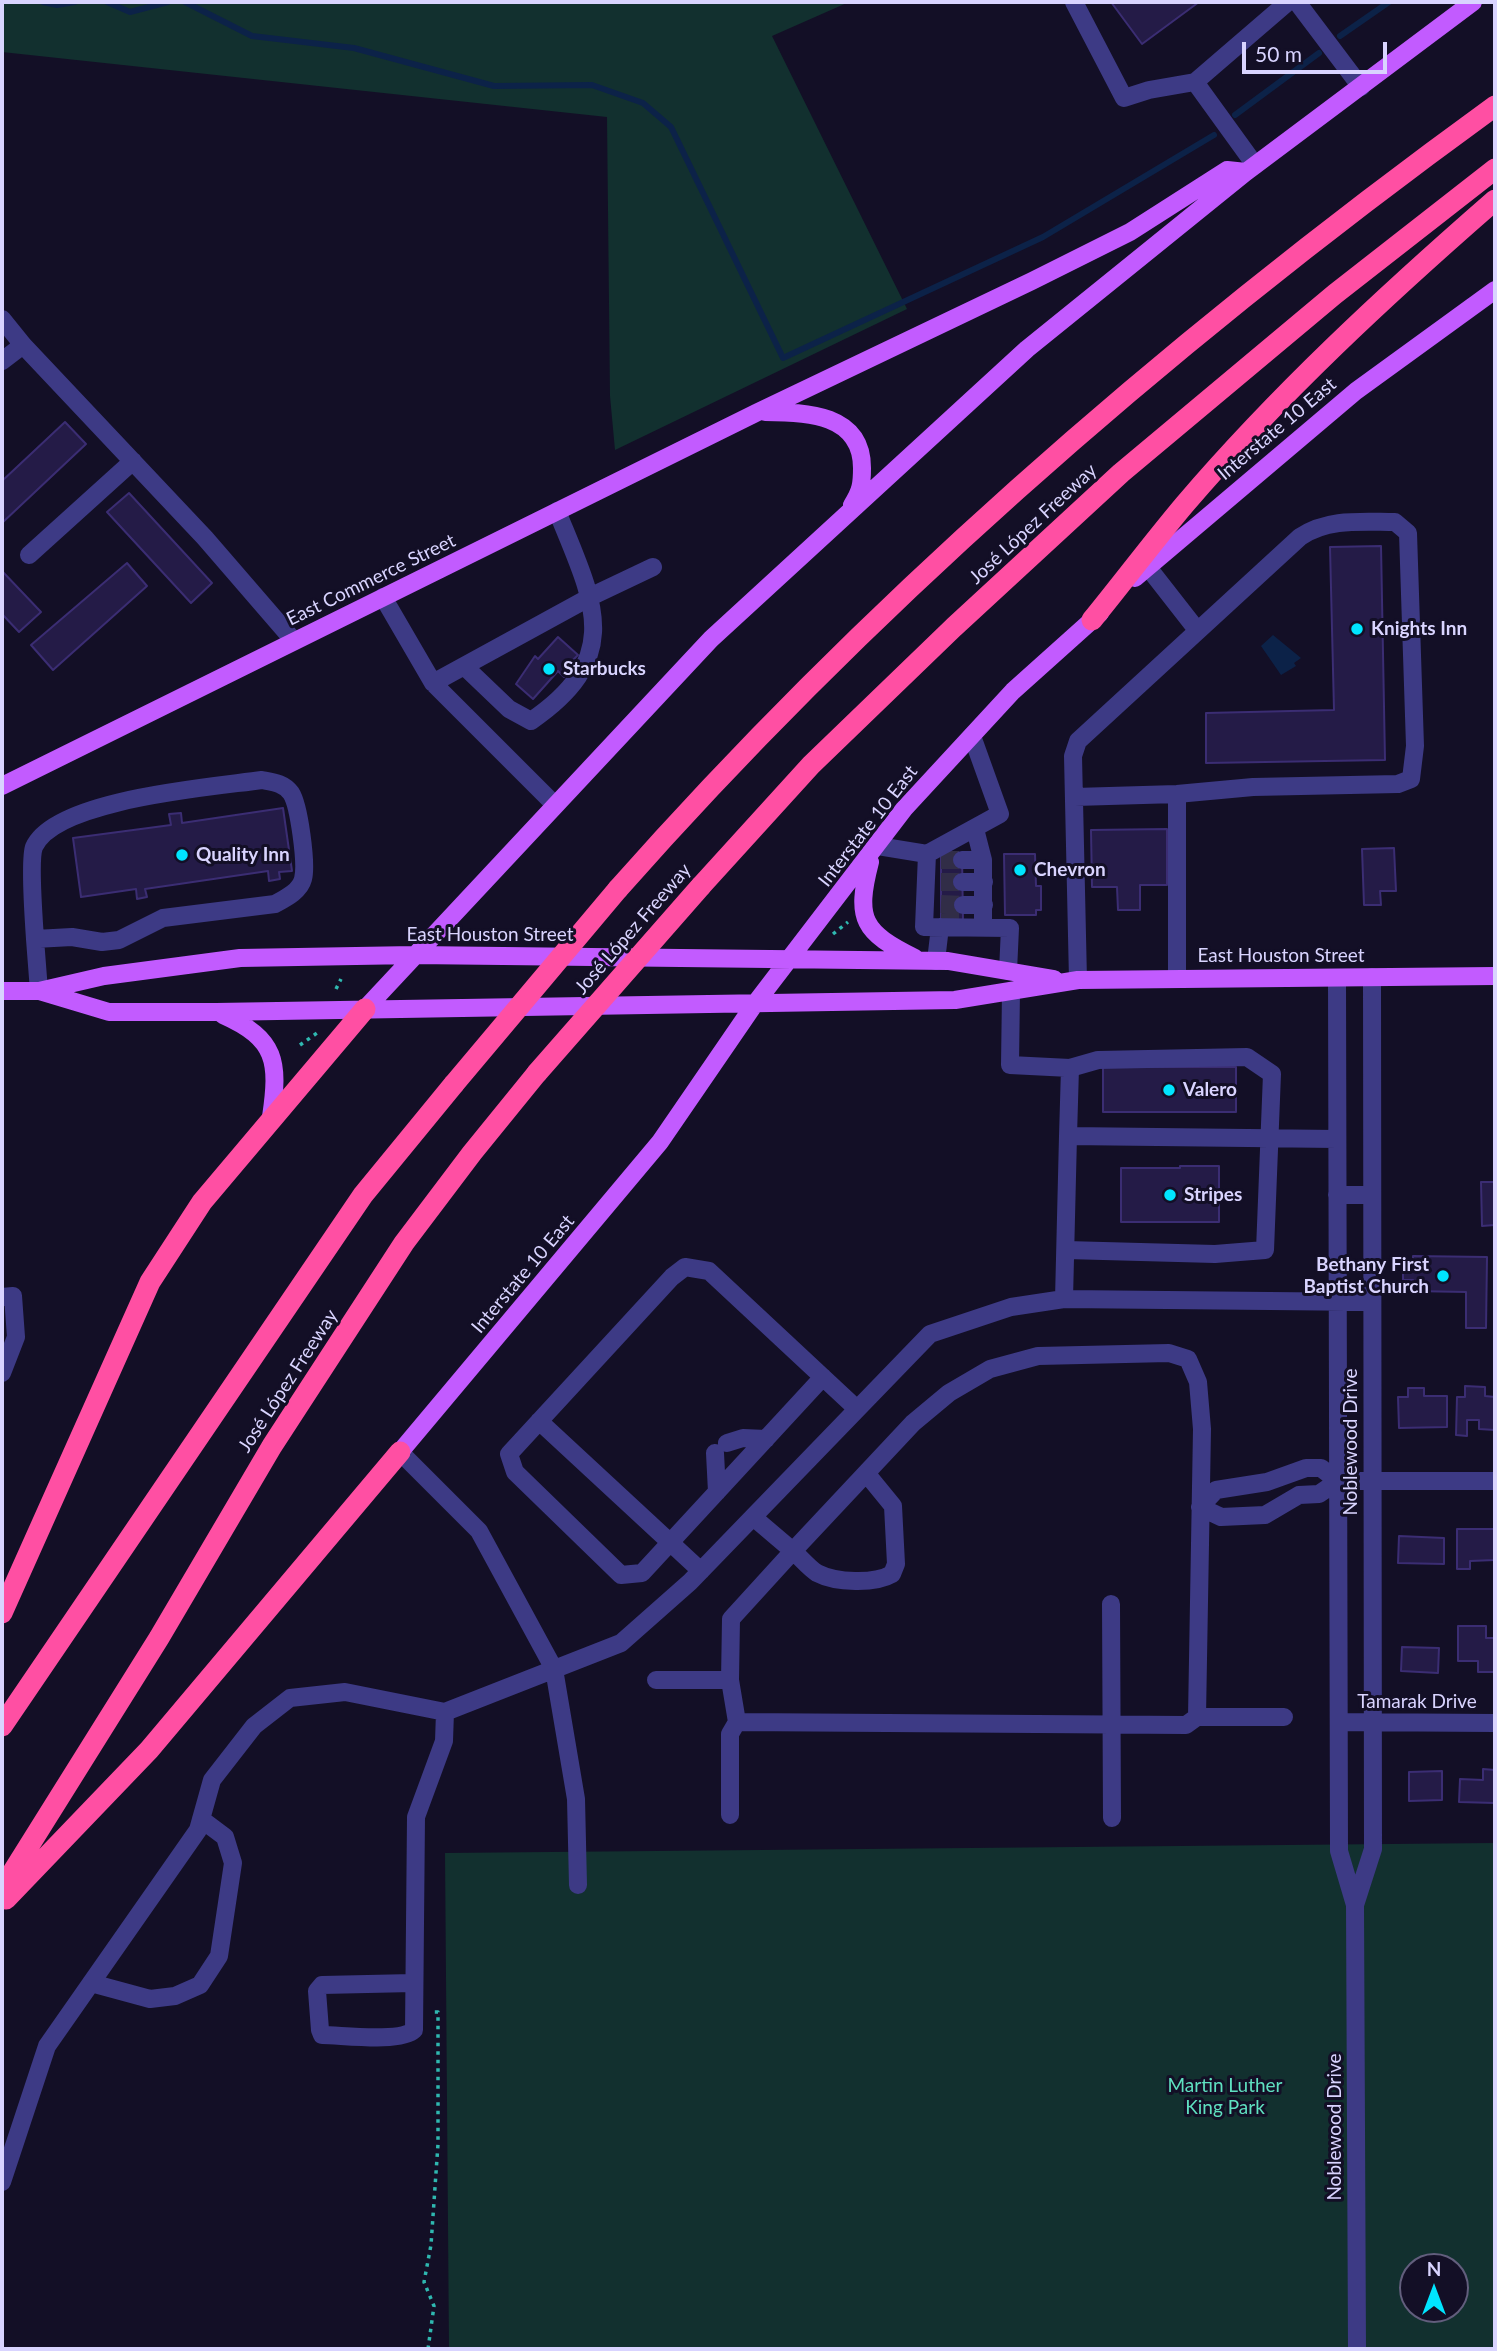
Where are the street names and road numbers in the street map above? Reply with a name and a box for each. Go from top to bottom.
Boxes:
street label: Interstate 10 East [1213,373,1341,485]
street label: José López Freeway [965,459,1101,589]
street label: East Commerce Street [283,529,459,631]
street label: Interstate 10 East [814,761,922,891]
street label: José López Freeway [570,859,696,999]
street label: East Houston Street [406,924,574,946]
street label: East Houston Street [1197,945,1365,967]
street label: Interstate 10 East [467,1210,579,1338]
street label: José López Freeway [233,1305,343,1457]
street label: Noblewood Drive [1340,1368,1362,1516]
street label: Tamarak Drive [1357,1691,1477,1713]
street label: Noblewood Drive [1324,2053,1346,2201]

